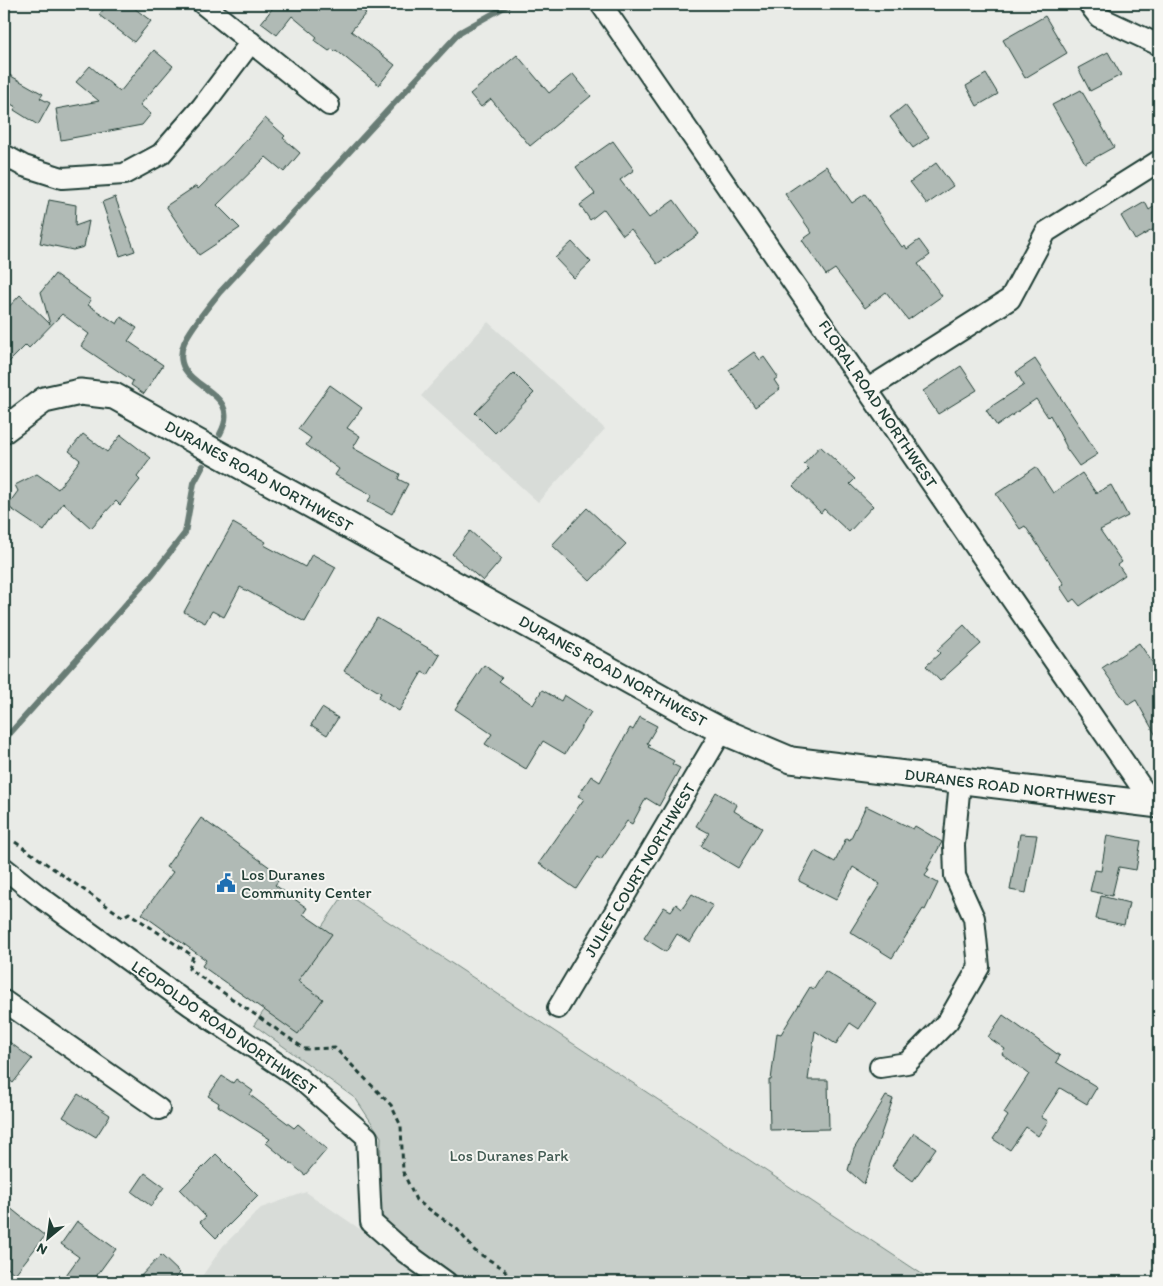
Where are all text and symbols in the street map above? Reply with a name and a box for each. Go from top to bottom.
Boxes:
street label: FLORAL ROAD NORTHWEST [815,316,941,492]
street label: DURANES ROAD NORTHWEST [162,416,356,536]
street label: DURANES ROAD NORTHWEST [516,611,710,731]
street label: DURANES ROAD NORTHWEST [903,765,1117,809]
street label: JULIET COURT NORTHWEST [580,779,700,961]
place label: Los Duranes Community Center [241,865,371,902]
public building icon: Los Duranes Community Center [215,872,237,894]
street label: LEOPOLDO ROAD NORTHWEST [128,957,320,1099]
park label: Los Duranes Park [450,1146,569,1165]
north arrow [22,1214,72,1264]
text: N [34,1239,50,1259]

